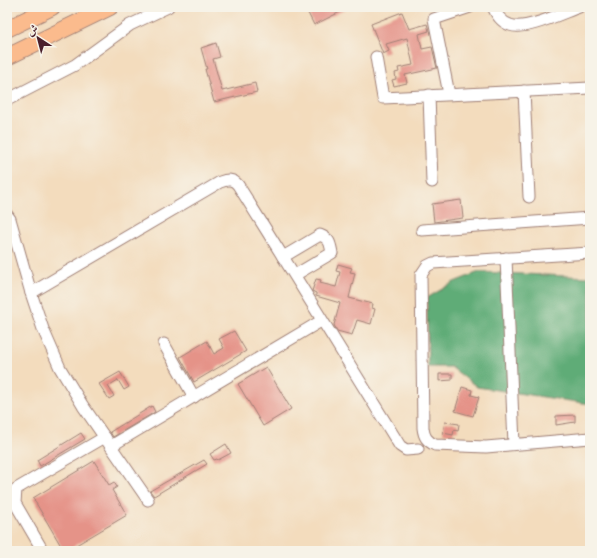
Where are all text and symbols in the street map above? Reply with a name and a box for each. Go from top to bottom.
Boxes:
north arrow [18,18,58,58]
text: ش [24,22,41,40]

